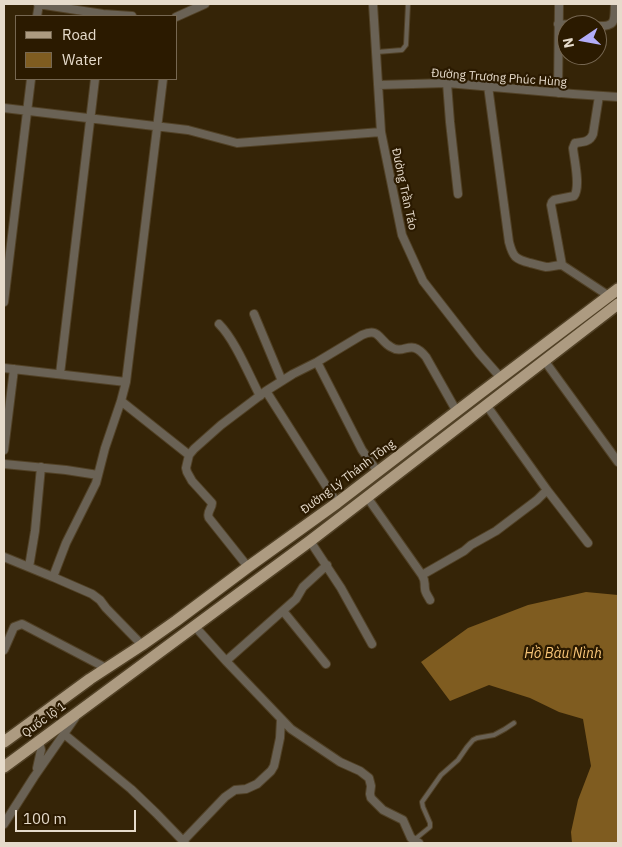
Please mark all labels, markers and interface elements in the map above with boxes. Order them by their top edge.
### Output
legend [15,15,178,80]
north arrow [557,15,607,65]
text: Road [62,25,97,44]
text: N [558,36,578,50]
text: Water [62,50,102,69]
street label: Đường Trương Phúc Hùng [431,66,567,90]
street label: Đường Trần Táo [388,147,420,231]
street label: Đường Lý Thánh Tông [298,437,398,517]
water label: Hồ Bàu Nình [524,646,602,662]
street label: Quốc lộ 1 [19,699,69,741]
scale bar [18,800,139,832]
text: 100 m [23,809,67,828]

